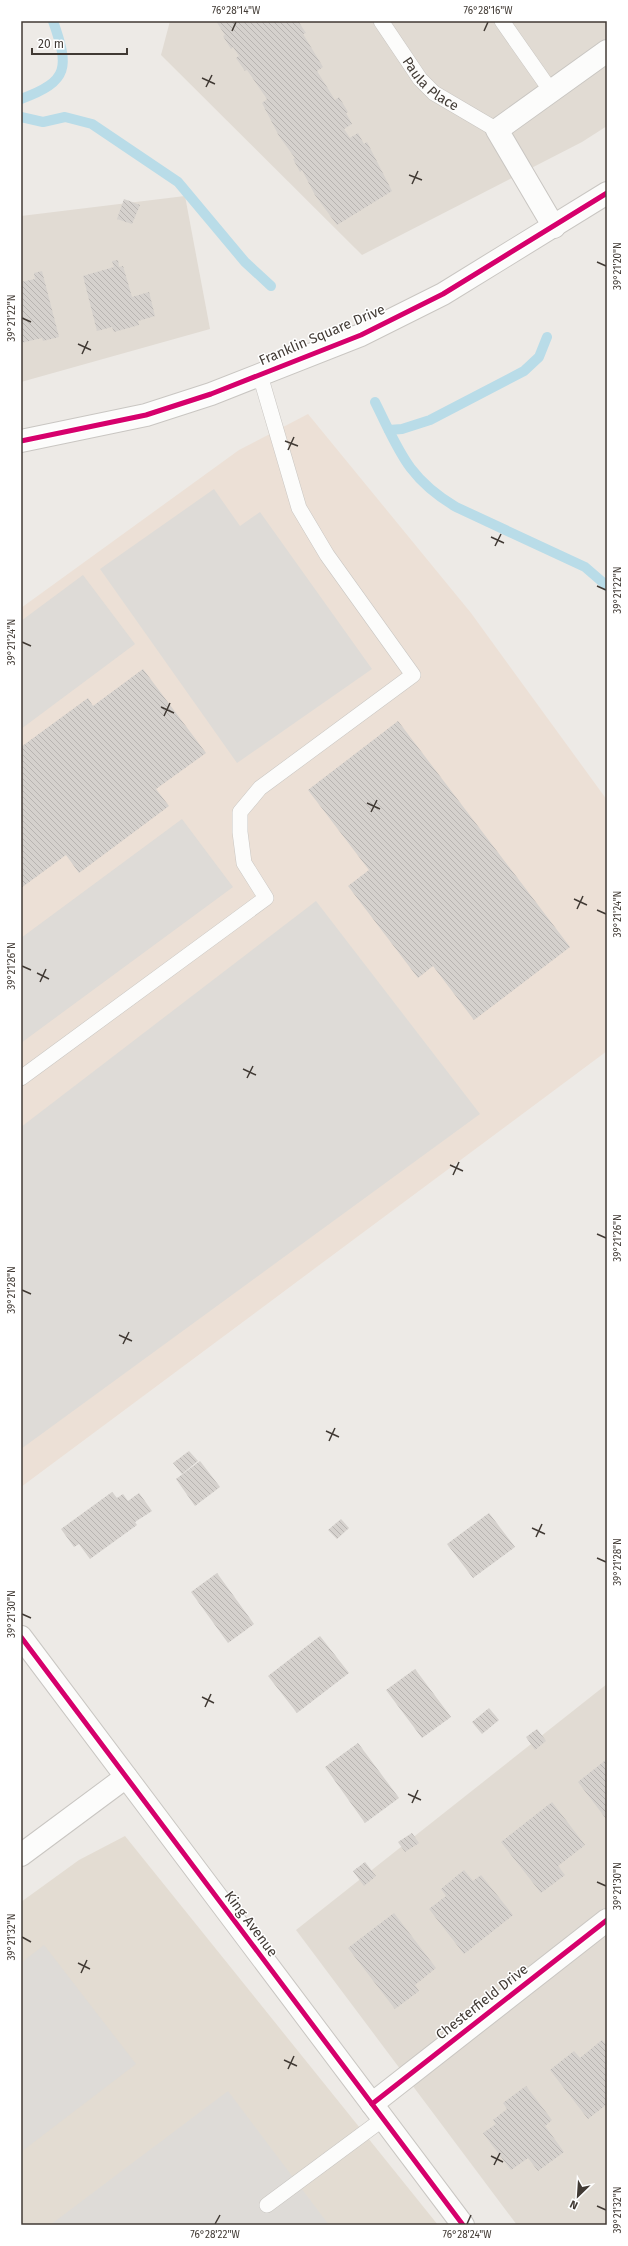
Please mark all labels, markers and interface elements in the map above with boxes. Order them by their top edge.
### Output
text: 76°28'14"W [212,5,261,17]
text: 76°28'16"W [464,5,513,17]
scale bar [32,30,127,56]
text: 20 m [38,37,64,51]
street label: Paula Place [399,53,462,114]
text: 39°21'20"N [612,242,624,290]
text: 39°21'22"N [6,294,18,342]
street label: Franklin Square Drive [256,301,388,369]
text: 39°21'22"N [612,566,624,614]
text: 39°21'24"N [6,619,18,665]
text: 39°21'24"N [612,891,624,937]
text: 39°21'26"N [6,942,18,990]
text: 39°21'26"N [612,1214,624,1262]
text: 39°21'28"N [6,1266,18,1314]
text: 39°21'28"N [612,1538,624,1586]
text: 39°21'30"N [6,1590,18,1638]
text: 39°21'30"N [612,1862,624,1910]
street label: King Avenue [221,1888,281,1960]
text: 39°21'32"N [6,1913,18,1961]
street label: Chesterfield Drive [432,1961,532,2043]
north arrow [558,2176,598,2216]
text: 39°21'32"N [612,2186,624,2234]
text: N [568,2197,580,2212]
text: 76°28'22"W [190,2229,240,2241]
text: 76°28'24"W [443,2229,492,2241]

